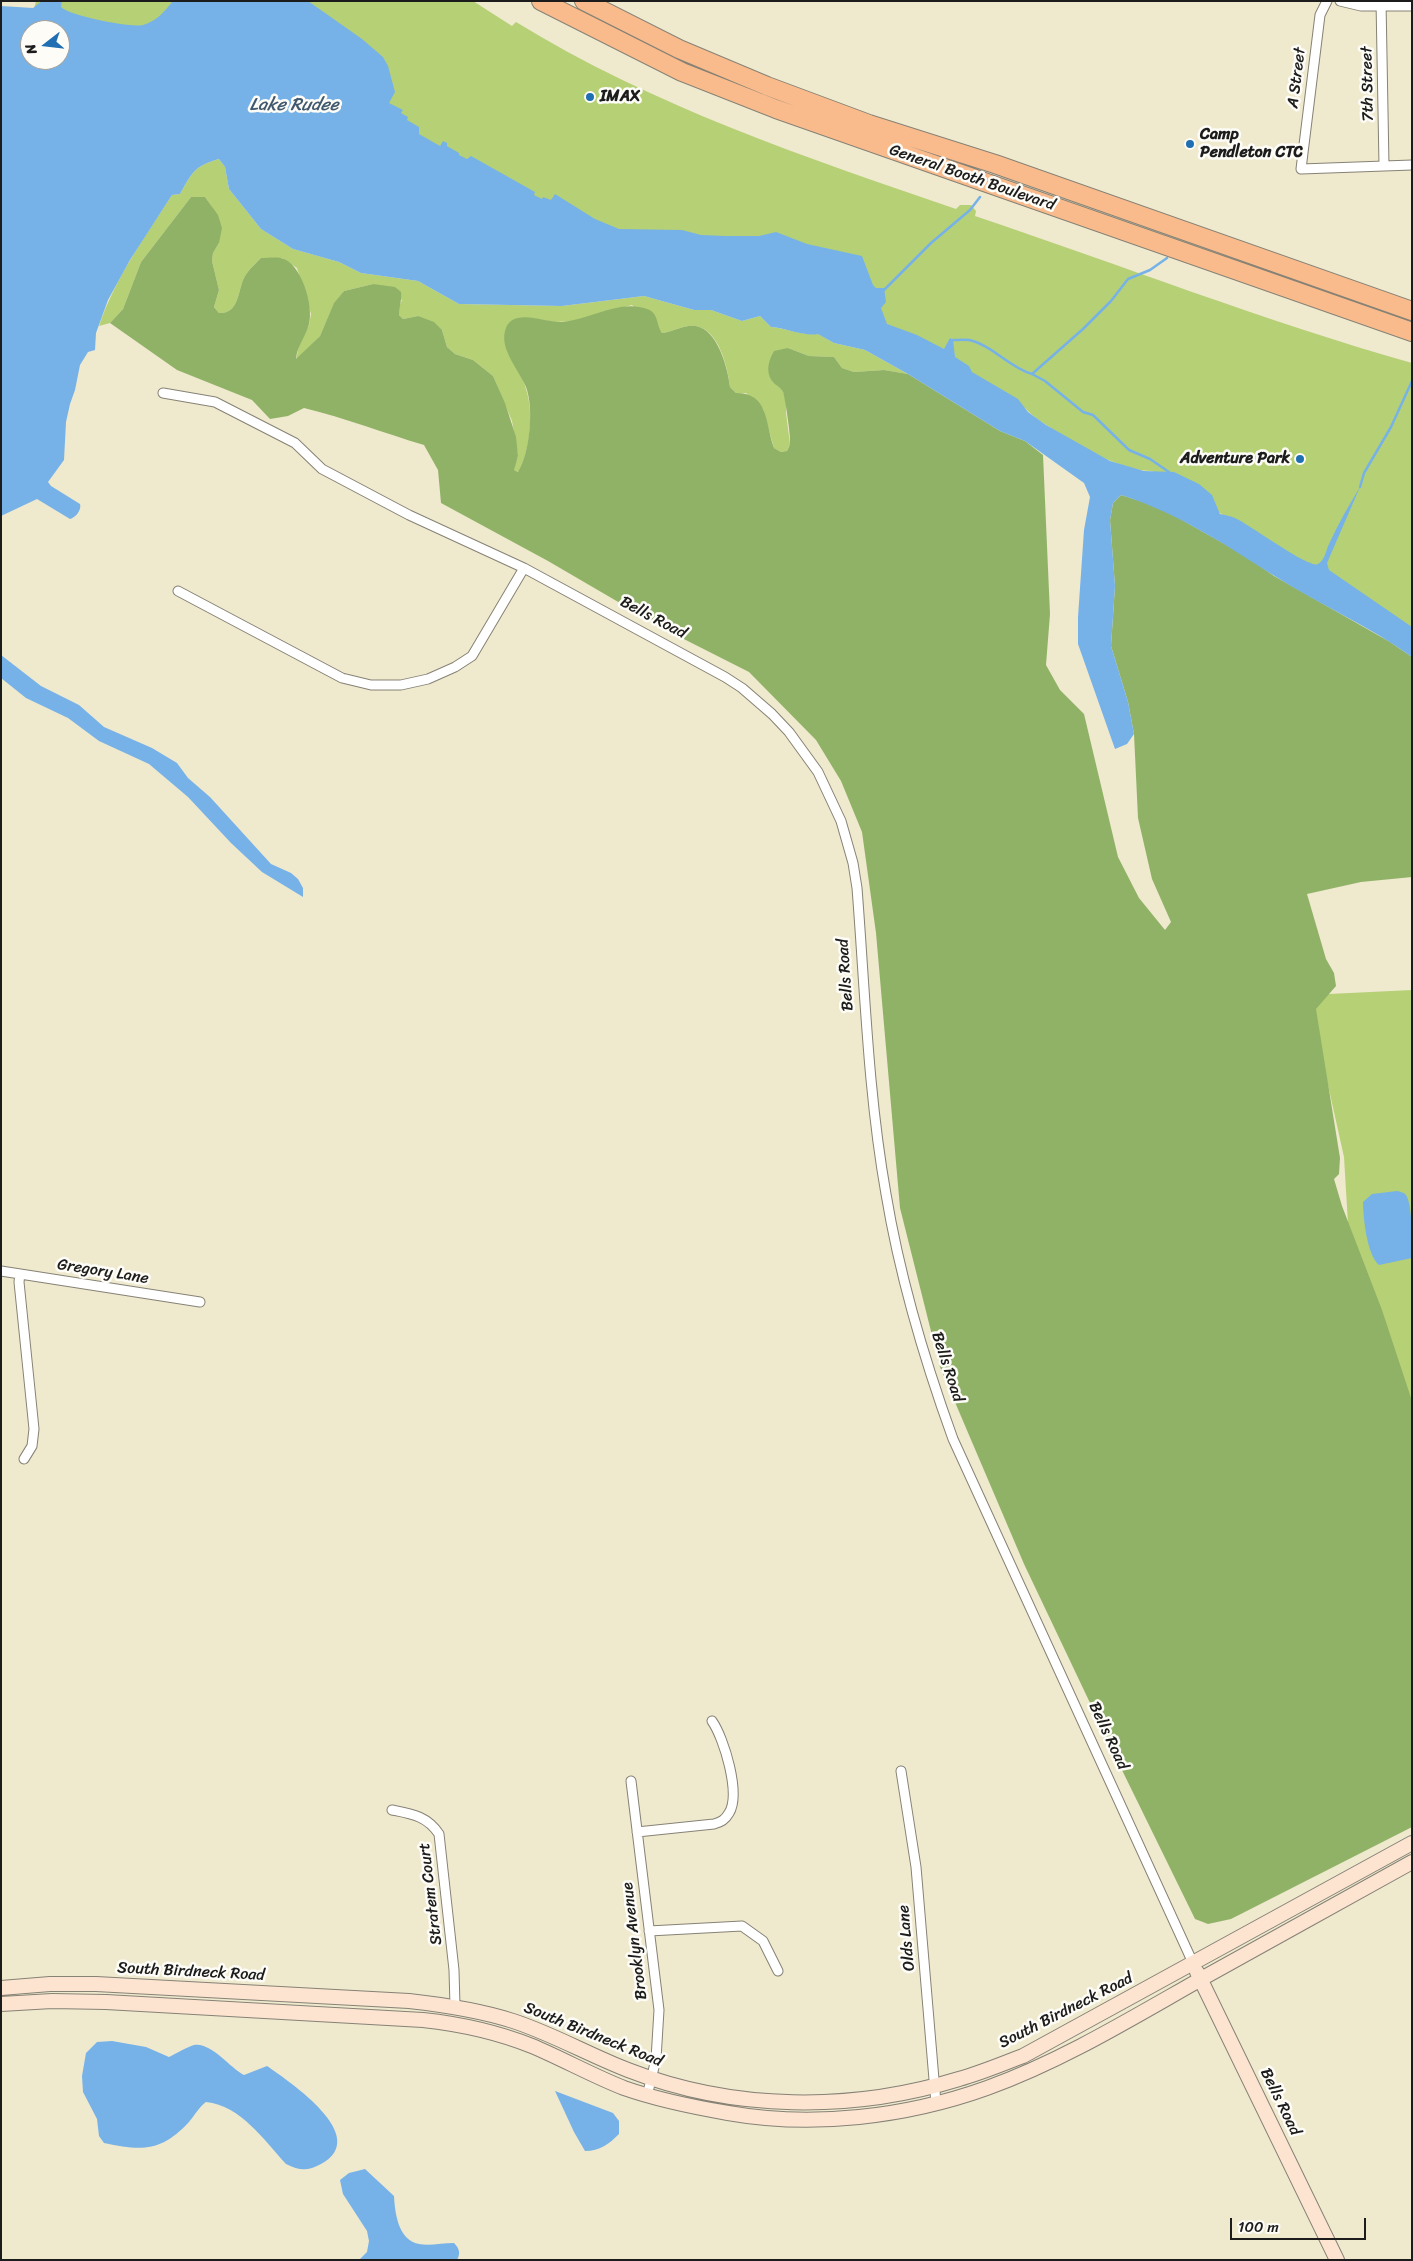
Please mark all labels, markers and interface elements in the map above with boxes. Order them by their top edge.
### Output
north arrow [20,20,70,70]
text: N [18,41,44,57]
street label: A Street [1284,46,1310,110]
street label: 7th Street [1358,46,1378,122]
place label: IMAX [600,87,640,107]
marker: IMAX [584,91,596,103]
water label: Lake Rudee [250,94,338,116]
place label: Camp Pendleton CTC [1200,125,1303,163]
marker: Camp Pendleton CTC [1184,138,1196,150]
street label: General Booth Boulevard [887,141,1057,215]
place label: Adventure Park [1180,449,1290,469]
marker: Adventure Park [1294,453,1306,465]
street label: Bells Road [617,593,689,643]
street label: Bells Road [834,938,858,1012]
street label: Gregory Lane [56,1255,150,1289]
street label: Bells Road [927,1330,967,1404]
street label: Bells Road [1084,1699,1132,1773]
street label: Stratem Court [415,1842,447,1946]
street label: Brooklyn Avenue [618,1881,652,2001]
street label: Olds Lane [895,1904,919,1972]
street label: South Birdneck Road [117,1959,265,1985]
street label: South Birdneck Road [996,1969,1136,2053]
street label: South Birdneck Road [521,1998,665,2072]
street label: Bells Road [1255,2065,1305,2139]
scale bar [1233,2208,1369,2240]
text: 100 m [1238,2214,1279,2240]

